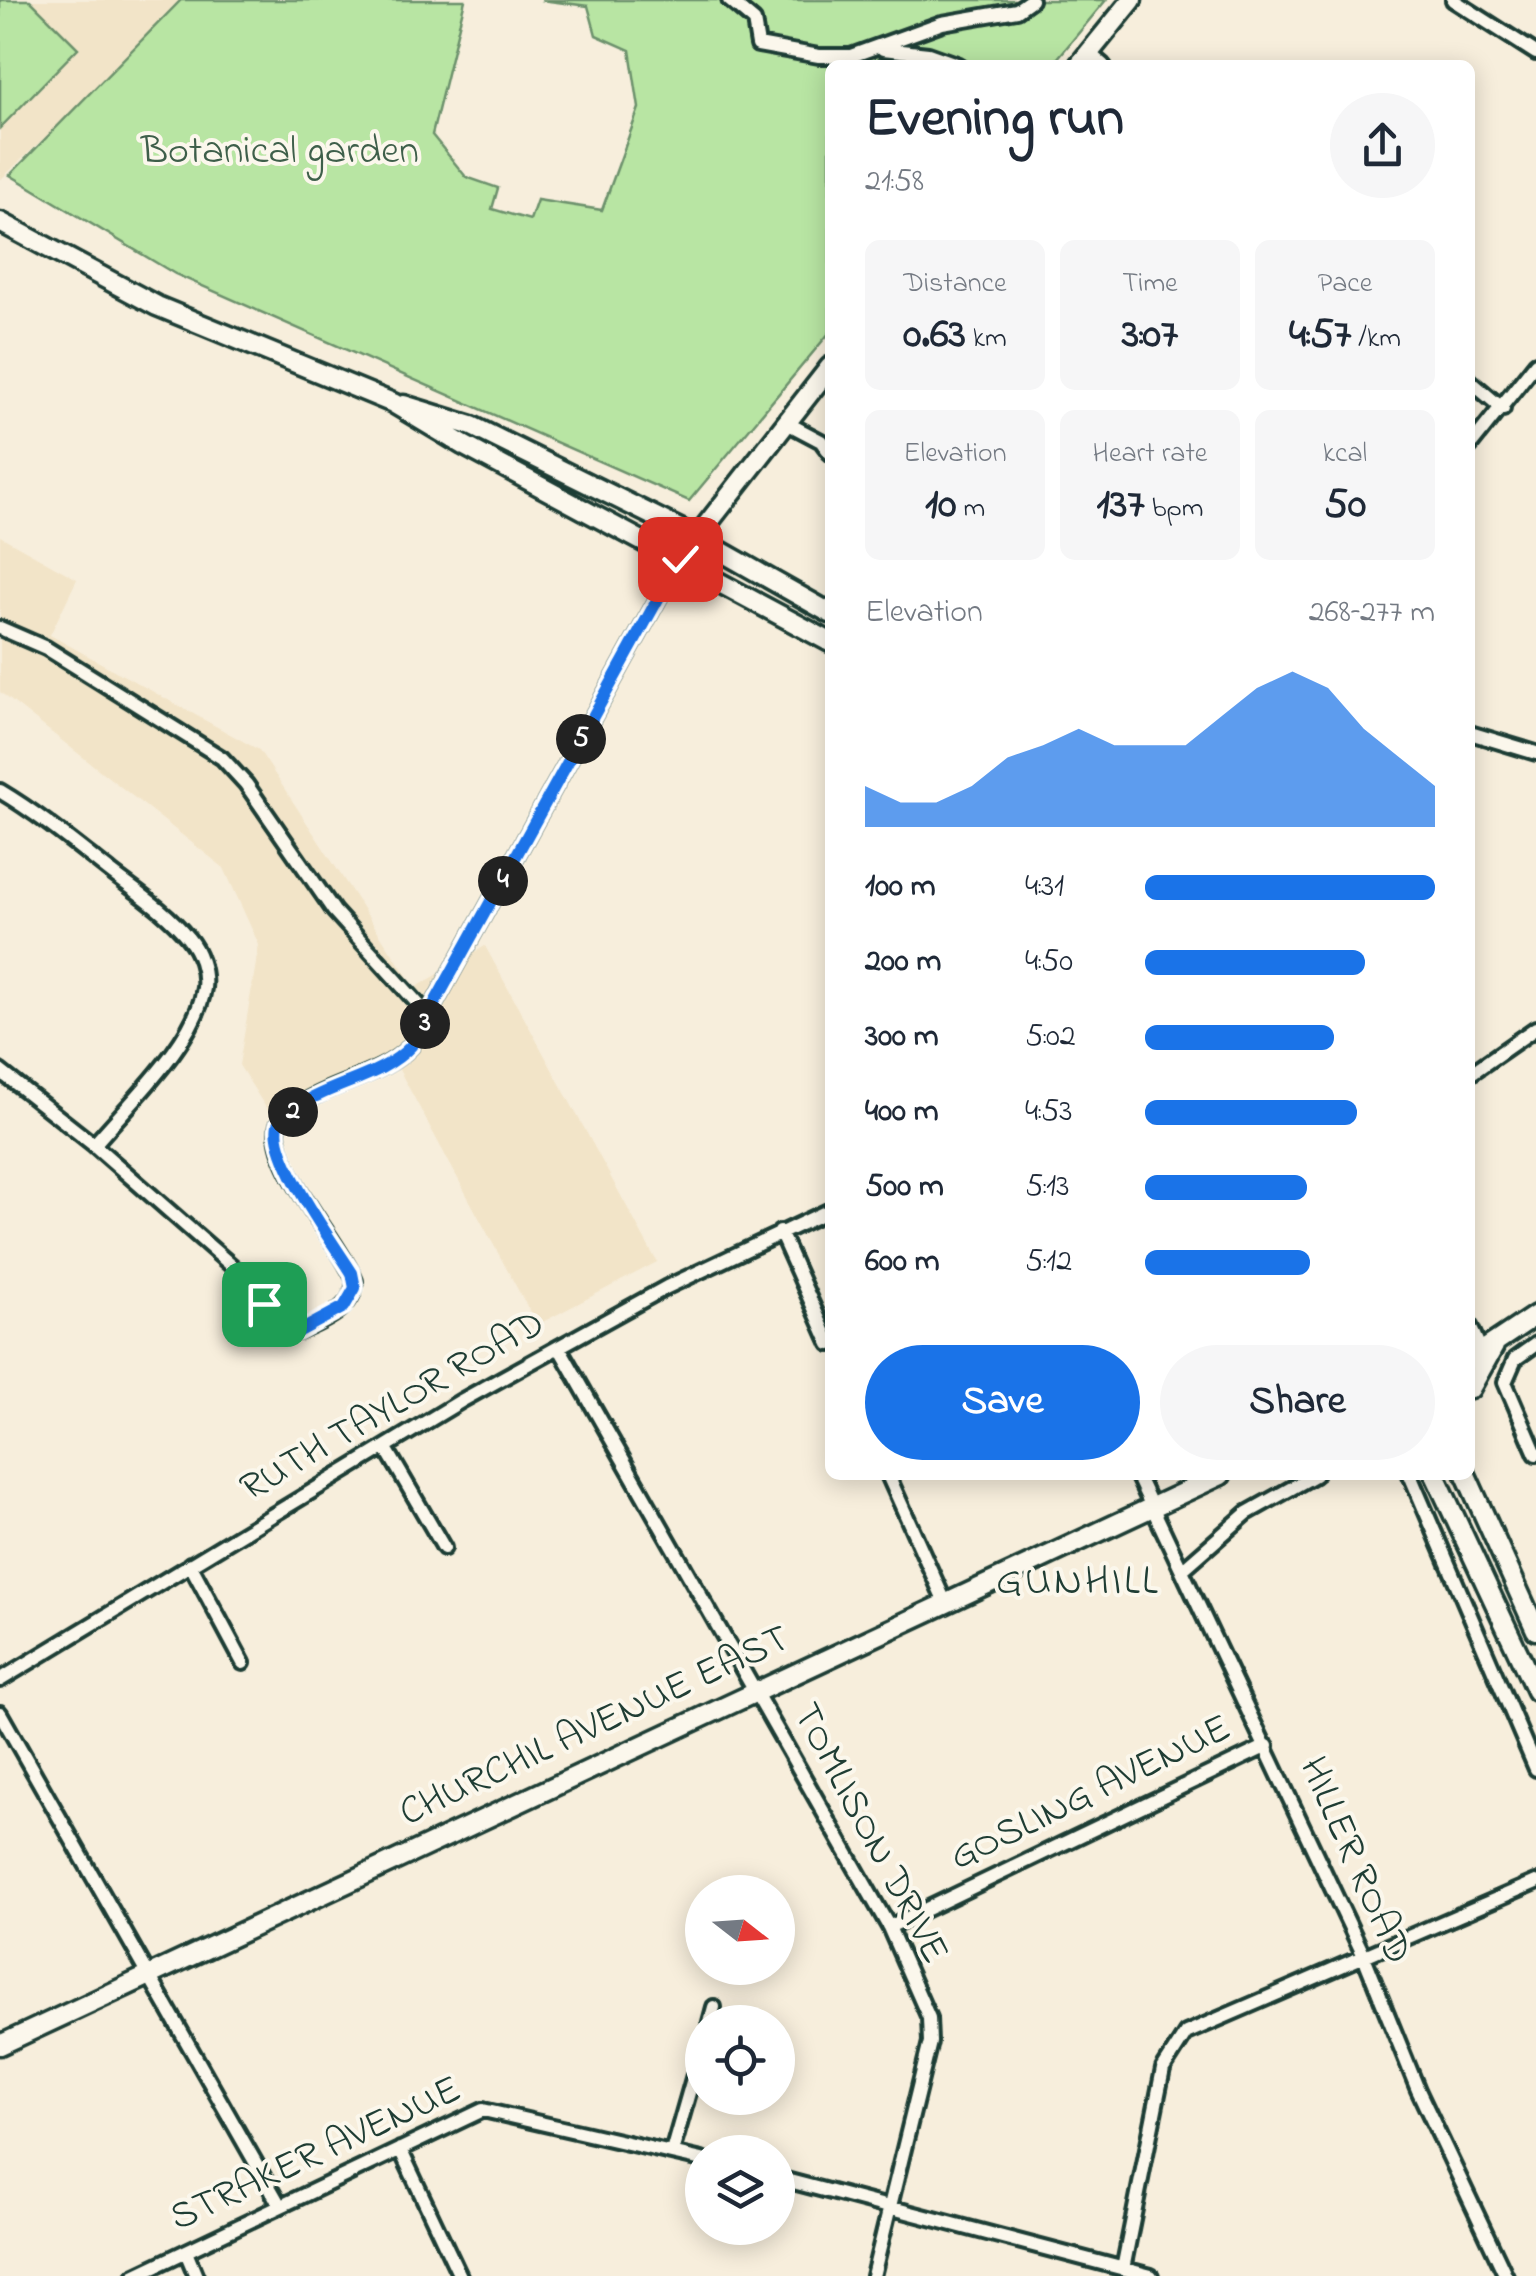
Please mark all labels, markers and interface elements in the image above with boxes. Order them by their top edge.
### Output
text: Evening run [865,81,1124,161]
button: share [1330,93,1435,198]
park label: Botanical garden [140,123,419,182]
text: 21:58 [865,159,924,206]
text: Distance [903,264,1007,305]
text: Time [1122,264,1178,305]
text: Pace [1318,264,1372,305]
text: 0.63 [903,305,966,366]
text: 3:07 [1122,305,1178,366]
text: 4:57 [1289,305,1351,366]
text: km [966,319,1007,360]
text: /km [1351,319,1401,360]
text: Elevation [904,434,1006,475]
text: Heart rate [1093,434,1207,475]
text: kcal [1323,434,1367,475]
text: 10 [925,475,956,536]
text: 137 [1097,475,1145,536]
text: 50 [1324,475,1366,536]
text: m [956,489,985,530]
text: bpm [1145,489,1203,530]
pin [638,517,723,602]
icon: check [653,532,708,587]
text: Elevation [865,590,983,637]
text: 268–277 m [1309,590,1435,637]
pin: 5 [556,714,606,764]
text: 5 [573,718,589,759]
pin: 4 [478,856,528,906]
text: 4 [497,860,509,901]
text: 100 m [865,864,936,911]
text: 4:31 [1025,864,1064,911]
text: 200 m [865,939,941,986]
text: 4:50 [1025,939,1073,986]
pin: 3 [400,999,450,1049]
text: 3 [419,1003,431,1044]
text: 300 m [865,1014,939,1061]
text: 5:02 [1025,1014,1076,1061]
pin: 2 [268,1087,318,1137]
text: 400 m [865,1089,939,1136]
text: 4:53 [1025,1089,1072,1136]
text: 2 [286,1091,300,1132]
text: 500 m [865,1164,944,1211]
text: 5:13 [1025,1164,1069,1211]
text: 600 m [865,1239,940,1286]
text: 5:12 [1025,1239,1072,1286]
pin [222,1262,307,1347]
icon: arrive [237,1277,292,1332]
street label: RUTH TAYLOR ROAD [230,1296,556,1518]
button: Save [865,1345,1140,1460]
button: Share [1160,1345,1435,1460]
district label: GUNHILL [996,1552,1160,1613]
street label: CHURCHIL AVENUE EAST [390,1611,800,1843]
street label: TOMLISON DRIVE [775,1693,963,1975]
street label: GOSLING AVENUE [940,1700,1242,1888]
street label: HILLER ROAD [1282,1748,1426,1974]
north arrow [685,1875,795,1985]
map controls [685,1875,795,2245]
button: locate [685,2005,795,2115]
street label: STRAKER AVENUE [161,2062,471,2248]
button: layers [685,2135,795,2245]

